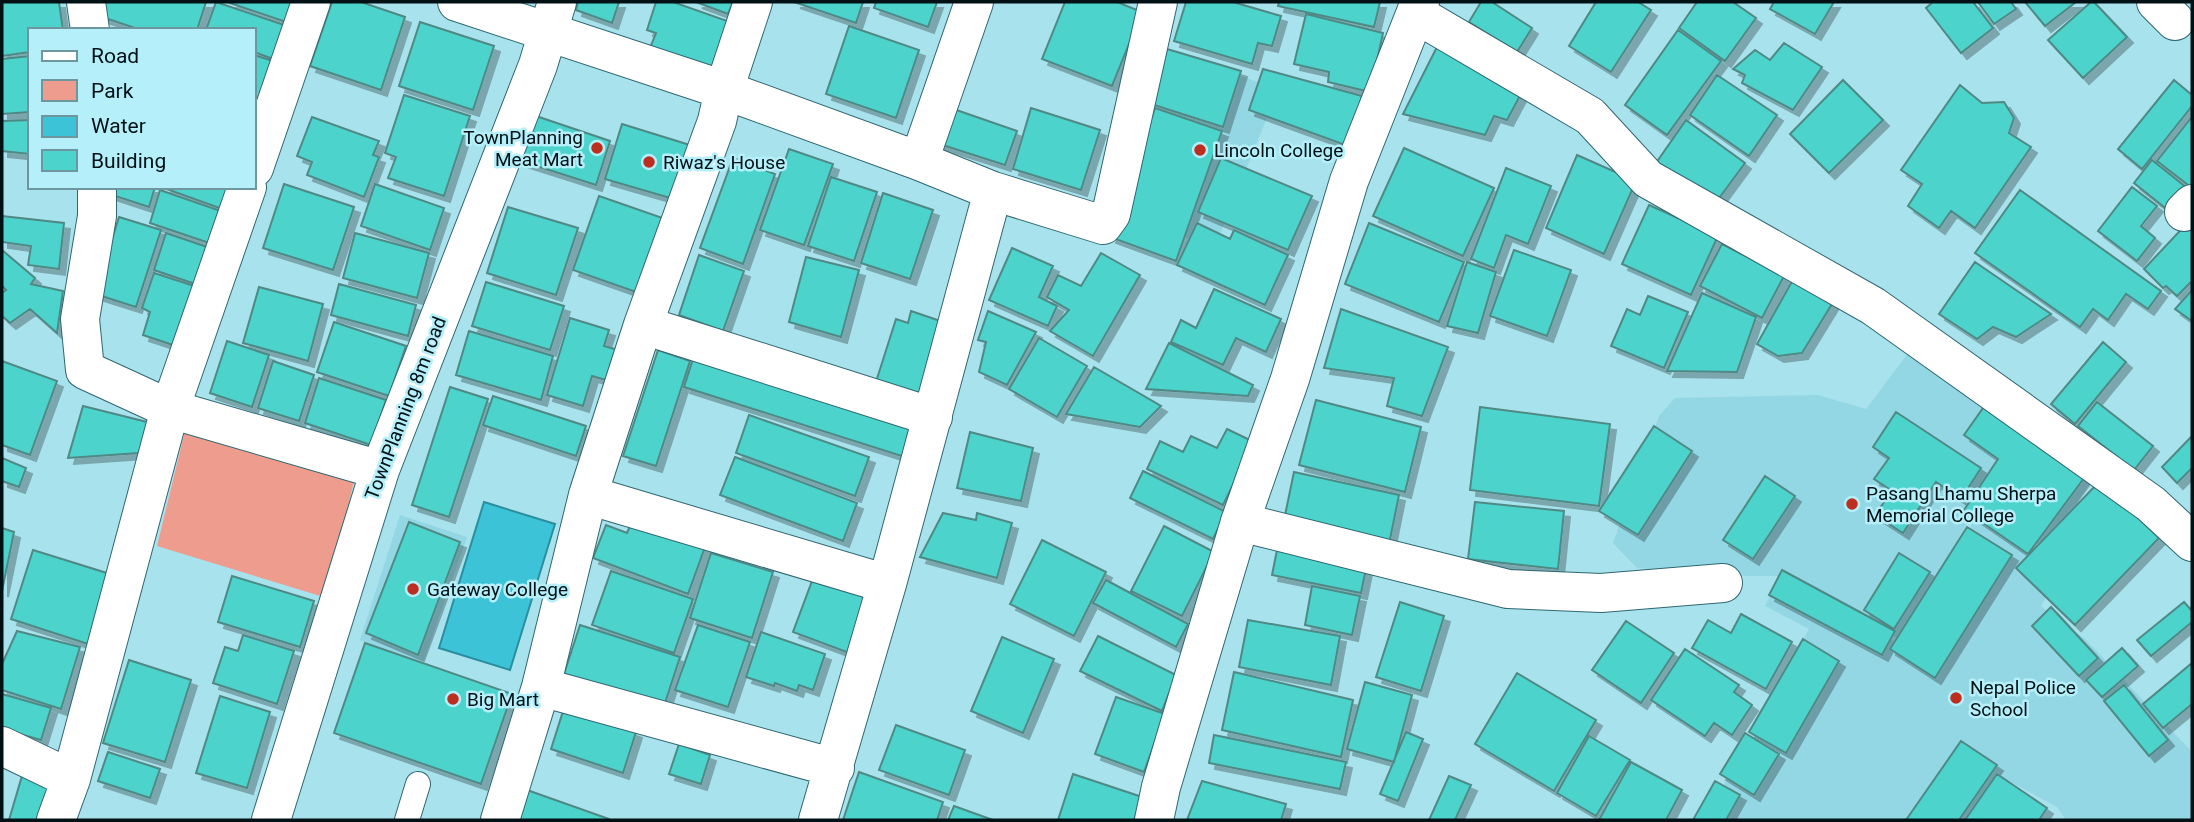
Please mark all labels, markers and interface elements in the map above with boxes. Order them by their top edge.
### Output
legend [28,28,256,189]
text: Road [91,44,139,68]
text: Park [91,79,134,103]
text: Water [91,114,146,138]
place label: TownPlanning Meat Mart [463,126,583,171]
place label: Lincoln College [1214,139,1343,162]
marker: TownPlanning Meat Mart [589,140,605,156]
marker: Lincoln College [1192,142,1208,158]
text: Building [91,149,166,173]
place label: Riwaz's House [663,151,785,174]
marker: Riwaz's House [641,154,657,170]
street label: TownPlanning 8m road [360,313,451,503]
place label: Pasang Lhamu Sherpa Memorial College [1866,482,2056,527]
marker: Pasang Lhamu Sherpa Memorial College [1844,496,1860,512]
place label: Gateway College [427,578,568,601]
marker: Gateway College [405,581,421,597]
place label: Nepal Police School [1970,676,2076,721]
place label: Big Mart [467,688,539,711]
marker: Nepal Police School [1948,690,1964,706]
marker: Big Mart [445,691,461,707]

